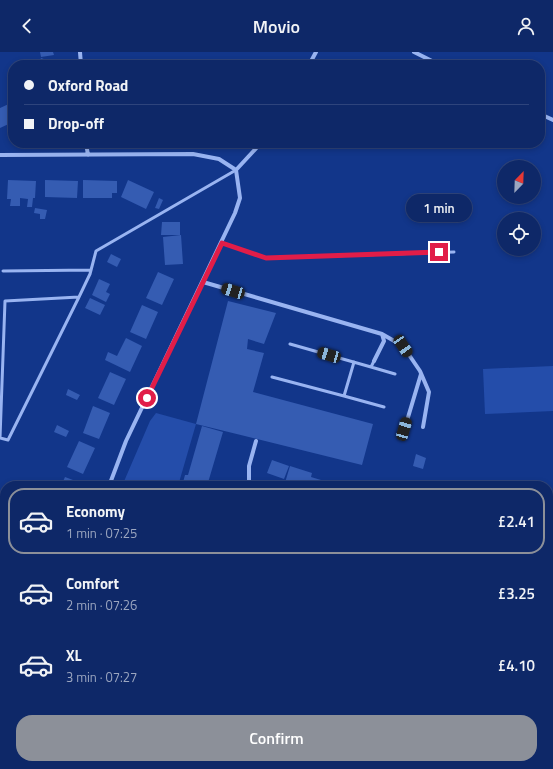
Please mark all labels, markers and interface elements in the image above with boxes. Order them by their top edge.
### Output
text: Movio [253,13,300,40]
icon: back [16,15,38,37]
icon: person [515,15,537,37]
text: Oxford Road [48,74,128,97]
text: Drop-off [48,112,104,135]
north arrow [497,160,541,204]
map controls [497,160,541,256]
callout: 1 min [406,194,472,222]
text: 1 min [423,198,455,218]
button: locate [497,212,541,256]
route end [430,243,448,261]
car [220,282,246,300]
car [391,333,415,359]
car [316,346,342,364]
route start [138,389,156,407]
car [395,416,413,442]
text: Economy [66,500,125,523]
icon: car [18,503,54,539]
text: £2.41 [498,510,535,533]
text: 1 min · 07:25 [66,523,137,543]
text: Comfort [66,572,119,595]
icon: car [18,575,54,611]
text: £3.25 [498,582,535,605]
text: 2 min · 07:26 [66,595,137,615]
text: XL [66,644,82,667]
icon: car [18,647,54,683]
text: £4.10 [498,654,535,677]
text: 3 min · 07:27 [66,667,137,687]
button: Confirm [16,715,537,761]

